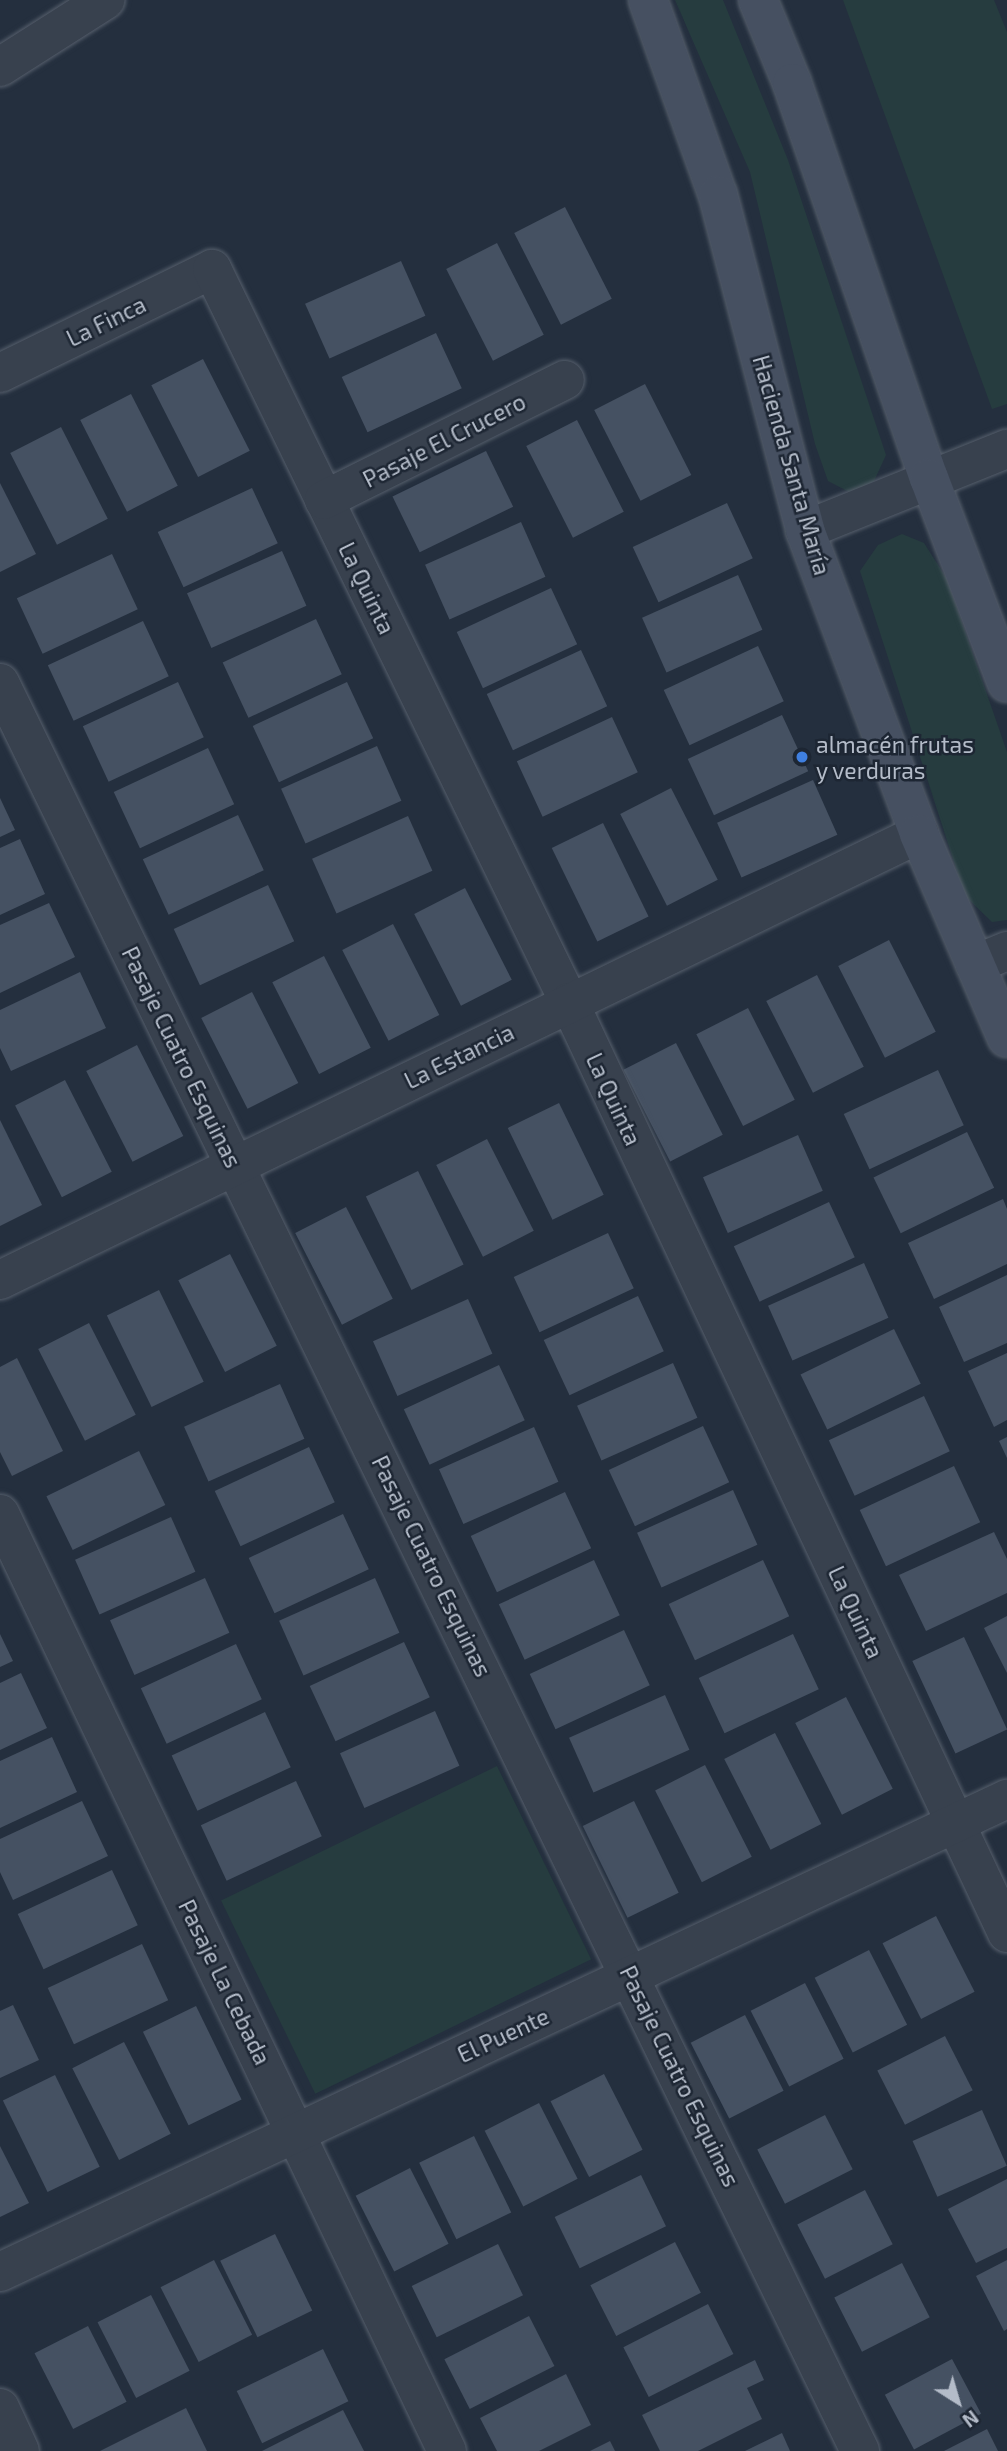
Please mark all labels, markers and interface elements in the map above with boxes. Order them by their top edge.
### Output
street label: La Finca [62,290,150,352]
street label: Hacienda Santa María [747,352,837,578]
street label: Pasaje El Crucero [358,387,530,493]
street label: La Quinta [333,538,401,638]
place label: almacén frutas y verduras [816,730,974,784]
marker: almacén frutas y verduras [794,749,810,765]
street label: Pasaje Cuatro Esquinas [116,942,248,1172]
street label: La Estancia [400,1018,518,1094]
street label: La Quinta [581,1049,647,1149]
street label: Pasaje Cuatro Esquinas [366,1451,498,1681]
street label: La Quinta [823,1562,889,1662]
street label: Pasaje La Cebada [173,1895,277,2069]
street label: Pasaje Cuatro Esquinas [614,1961,746,2191]
street label: El Puente [453,2002,553,2068]
north arrow [923,2367,993,2437]
text: N [959,2406,983,2432]

